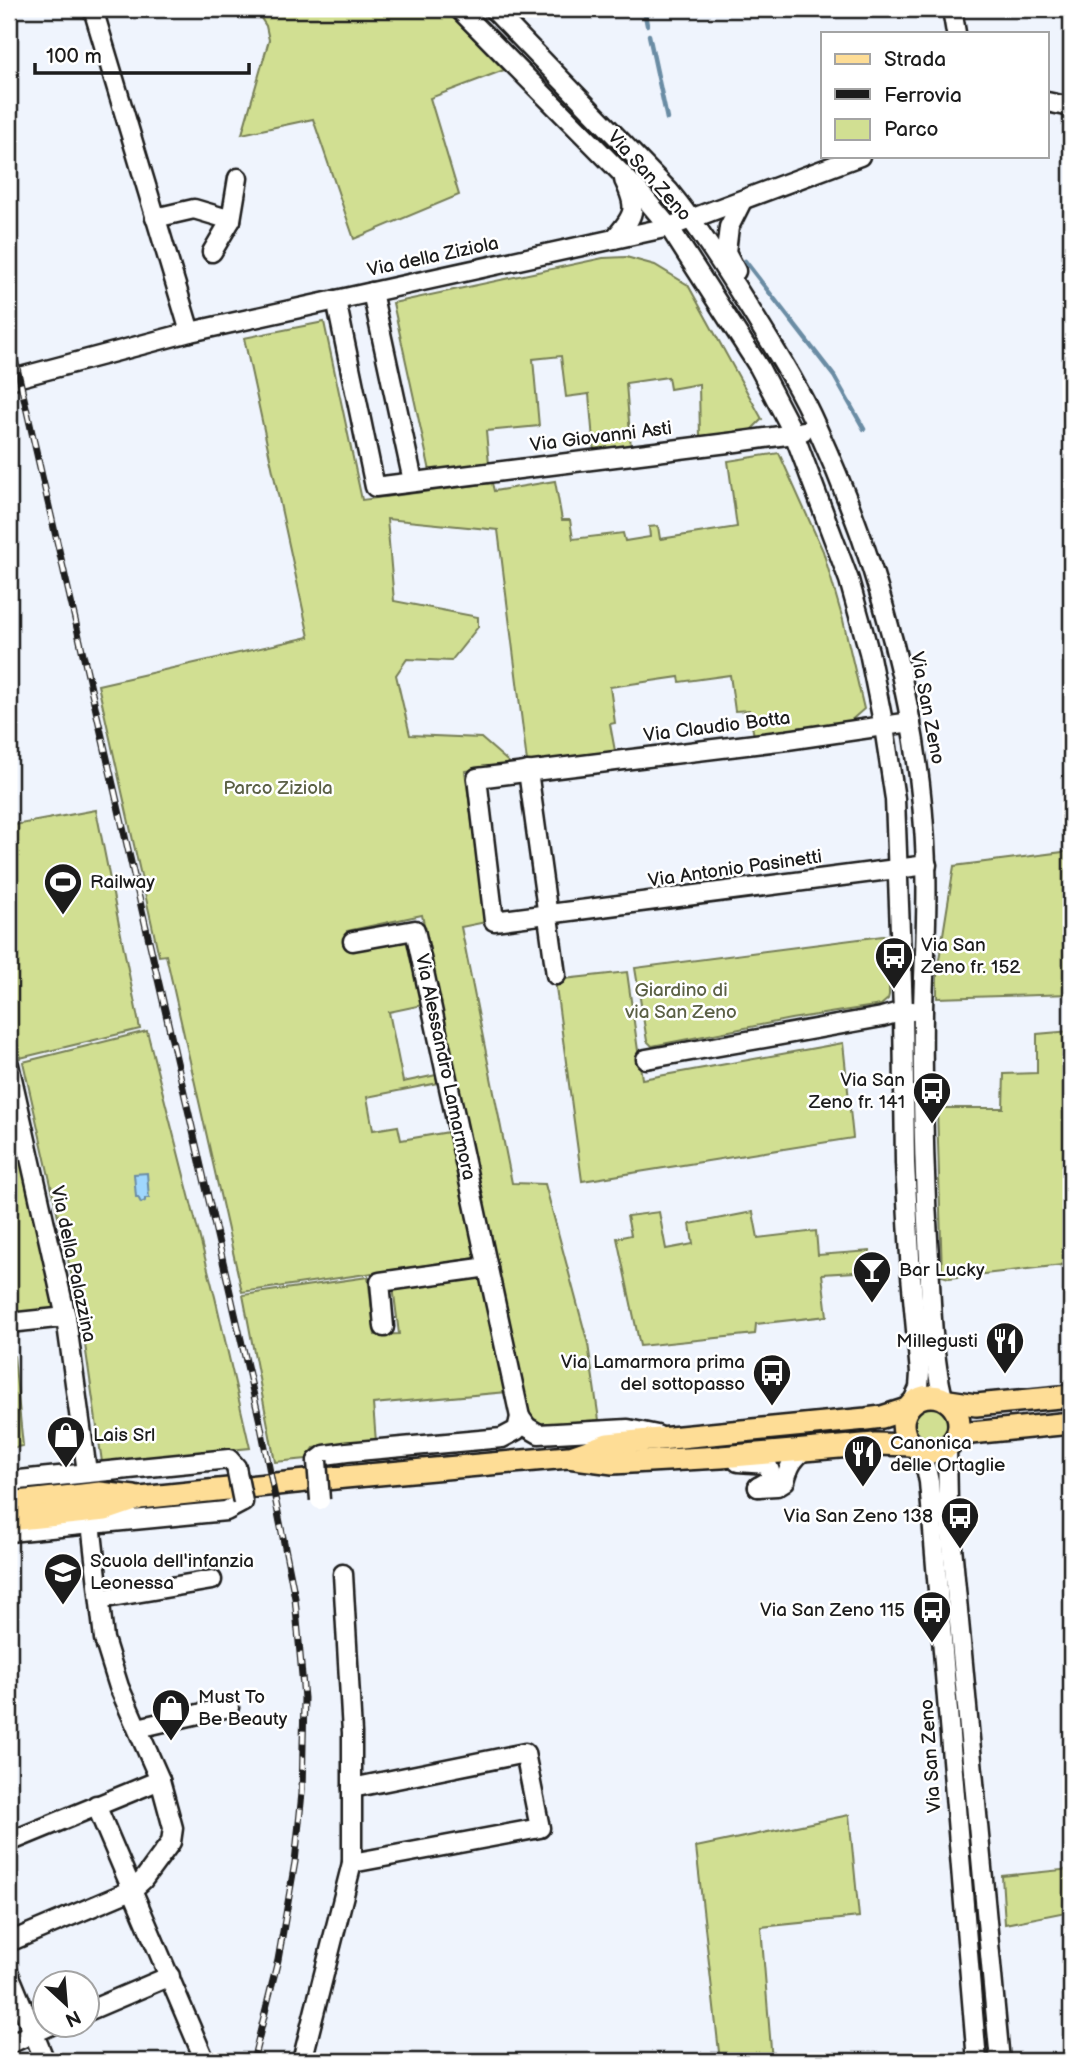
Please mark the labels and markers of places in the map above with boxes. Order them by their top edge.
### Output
sports icon: Railway [42,861,84,916]
place label: Railway [90,871,155,894]
place label: Via San Zeno fr. 152 [920,934,1021,979]
bus stop icon: Via San Zeno fr. 152 [873,935,915,990]
place label: Via San Zeno fr. 141 [808,1069,905,1114]
bus stop icon: Via San Zeno fr. 141 [911,1070,953,1125]
bar icon: Bar Lucky [851,1249,893,1304]
place label: Bar Lucky [899,1259,985,1282]
restaurant icon: Millegusti [984,1320,1026,1375]
place label: Millegusti [896,1330,978,1353]
place label: Via Lamarmora prima del sottopasso [561,1351,745,1396]
bus stop icon: Via Lamarmora prima del sottopasso [751,1352,793,1407]
shop icon: Lais Srl [45,1414,87,1469]
place label: Lais Srl [93,1424,155,1447]
place label: Canonica delle Ortaglie [890,1432,1005,1477]
restaurant icon: Canonica delle Ortaglie [842,1433,884,1488]
bus stop icon: Via San Zeno 138 [939,1495,981,1550]
place label: Via San Zeno 138 [784,1505,933,1528]
place label: Scuola dell'infanzia Leonessa [90,1550,254,1595]
school or university icon: Scuola dell'infanzia Leonessa [42,1551,84,1606]
bus stop icon: Via San Zeno 115 [911,1589,953,1644]
place label: Via San Zeno 115 [760,1599,905,1622]
place label: Must To Be Beauty [198,1686,288,1731]
shop icon: Must To Be Beauty [150,1687,192,1742]

